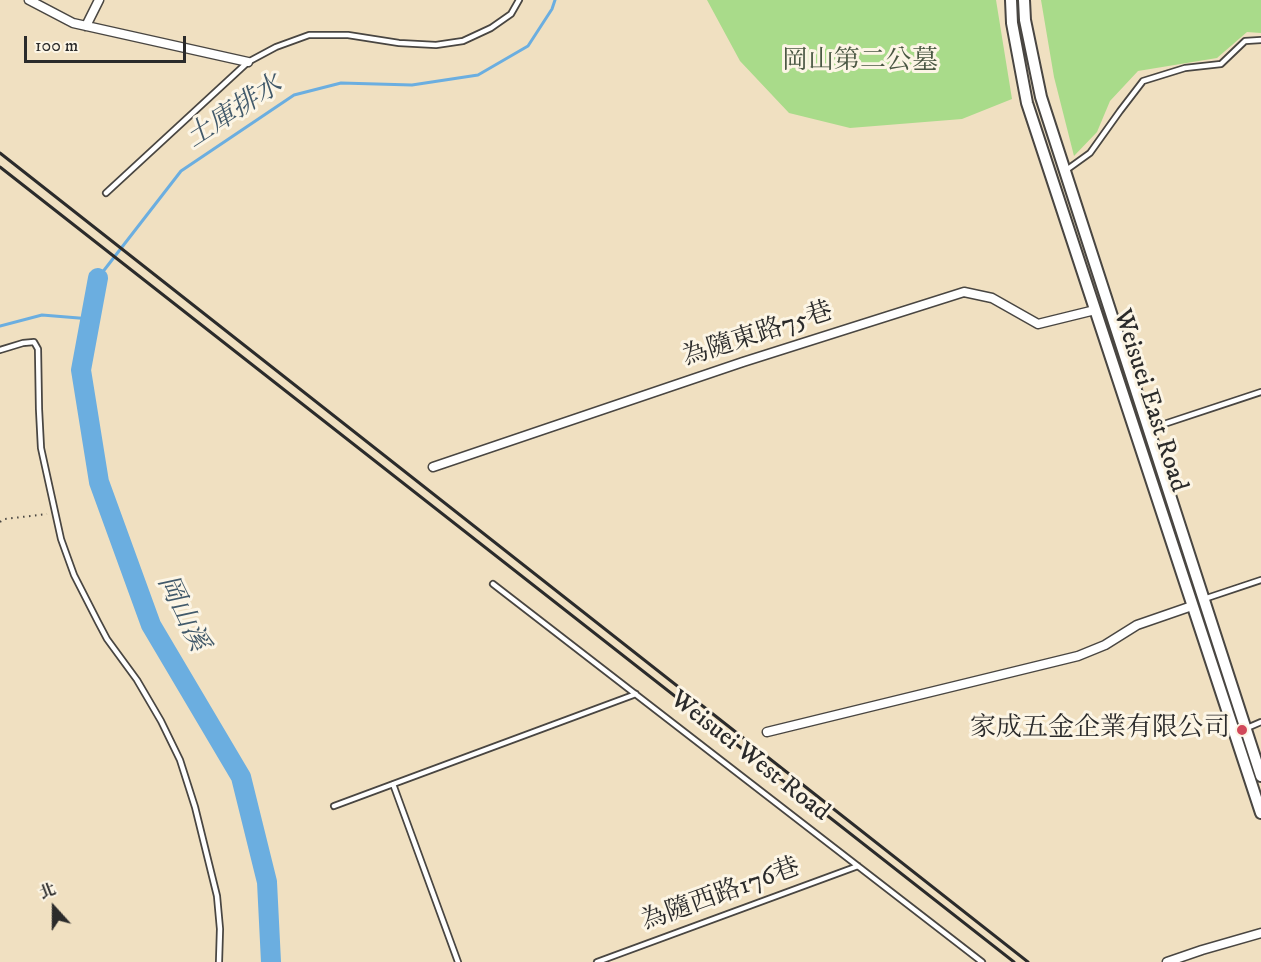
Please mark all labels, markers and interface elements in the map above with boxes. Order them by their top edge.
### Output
scale bar [27,24,189,62]
text: 100 m [35,35,78,57]
park label: 岡山第二公墓 [782,47,938,79]
water label: 土庫排水 [181,70,289,156]
street label: 為隨東路75巷 [679,297,837,375]
street label: Weisuei East Road [1105,306,1193,496]
water label: 岡山溪 [149,570,213,658]
street label: Weisuei West Road [663,685,835,829]
place label: 家成五金企業有限公司 [970,714,1230,746]
marker: 家成五金企業有限公司 [1235,723,1249,737]
street label: 為隨西路176巷 [637,853,805,939]
north arrow [24,878,84,938]
text: 北 [36,879,59,903]

